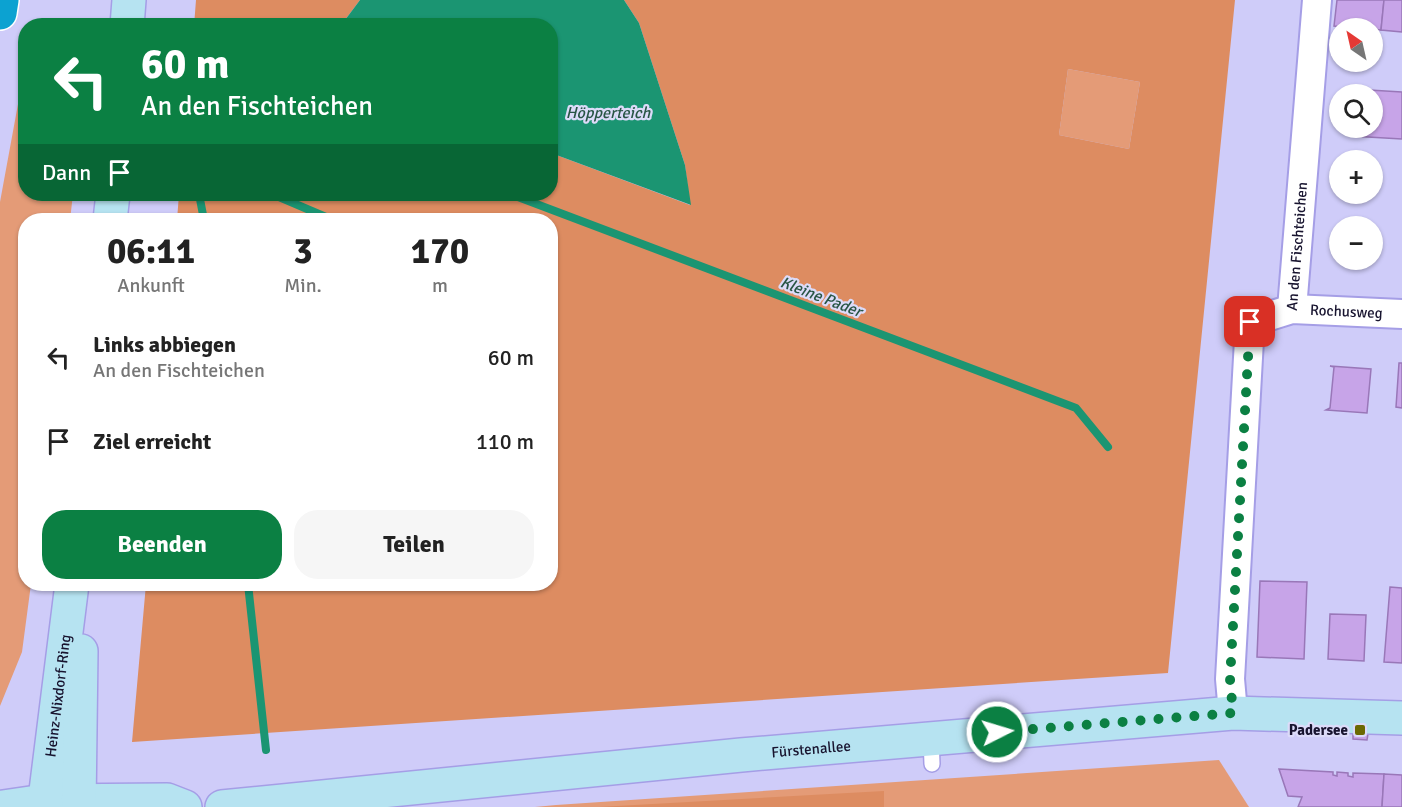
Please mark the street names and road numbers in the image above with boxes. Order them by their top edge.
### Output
street label: An den Fischteichen [1283,181,1311,311]
street label: Rochusweg [1310,301,1383,322]
street label: Heinz-Nixdorf-Ring [41,633,75,758]
street label: Fürstenallee [771,737,852,761]

